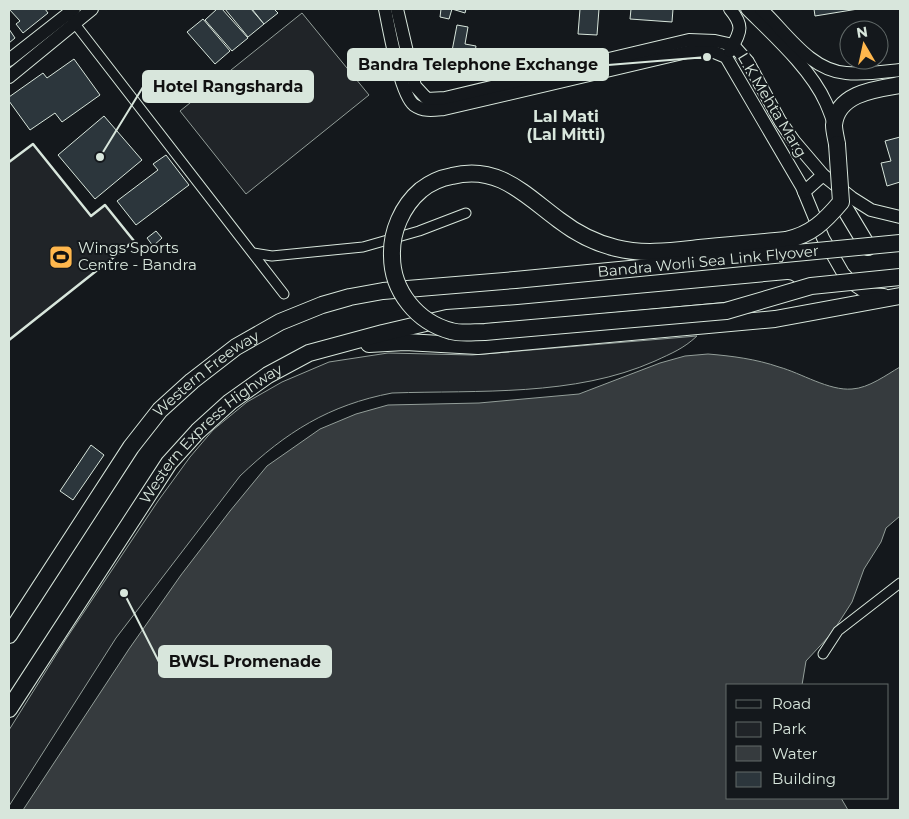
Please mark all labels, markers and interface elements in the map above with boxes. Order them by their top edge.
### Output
north arrow [839,20,889,70]
text: N [855,22,869,42]
callout: Bandra Telephone Exchange [348,49,608,80]
street label: L K Mehta Marg [734,49,811,161]
text: Bandra Telephone Exchange [358,55,598,74]
callout: Hotel Rangsharda [143,71,313,102]
text: Hotel Rangsharda [153,77,303,96]
district label: Lal Mati (Lal Mitti) [526,107,606,144]
place label: Wings Sports Centre - Bandra [78,238,197,274]
street label: Bandra Worli Sea Link Flyover [597,241,820,281]
sports icon: Wings Sports Centre - Bandra [48,244,74,270]
street label: Western Freeway [149,326,263,421]
street label: Western Express Highway [135,359,286,507]
callout: BWSL Promenade [159,646,331,677]
text: BWSL Promenade [169,652,321,671]
legend [726,684,889,799]
text: Road [772,694,811,713]
text: Park [772,719,806,738]
text: Water [772,744,818,763]
text: Building [772,769,836,788]

